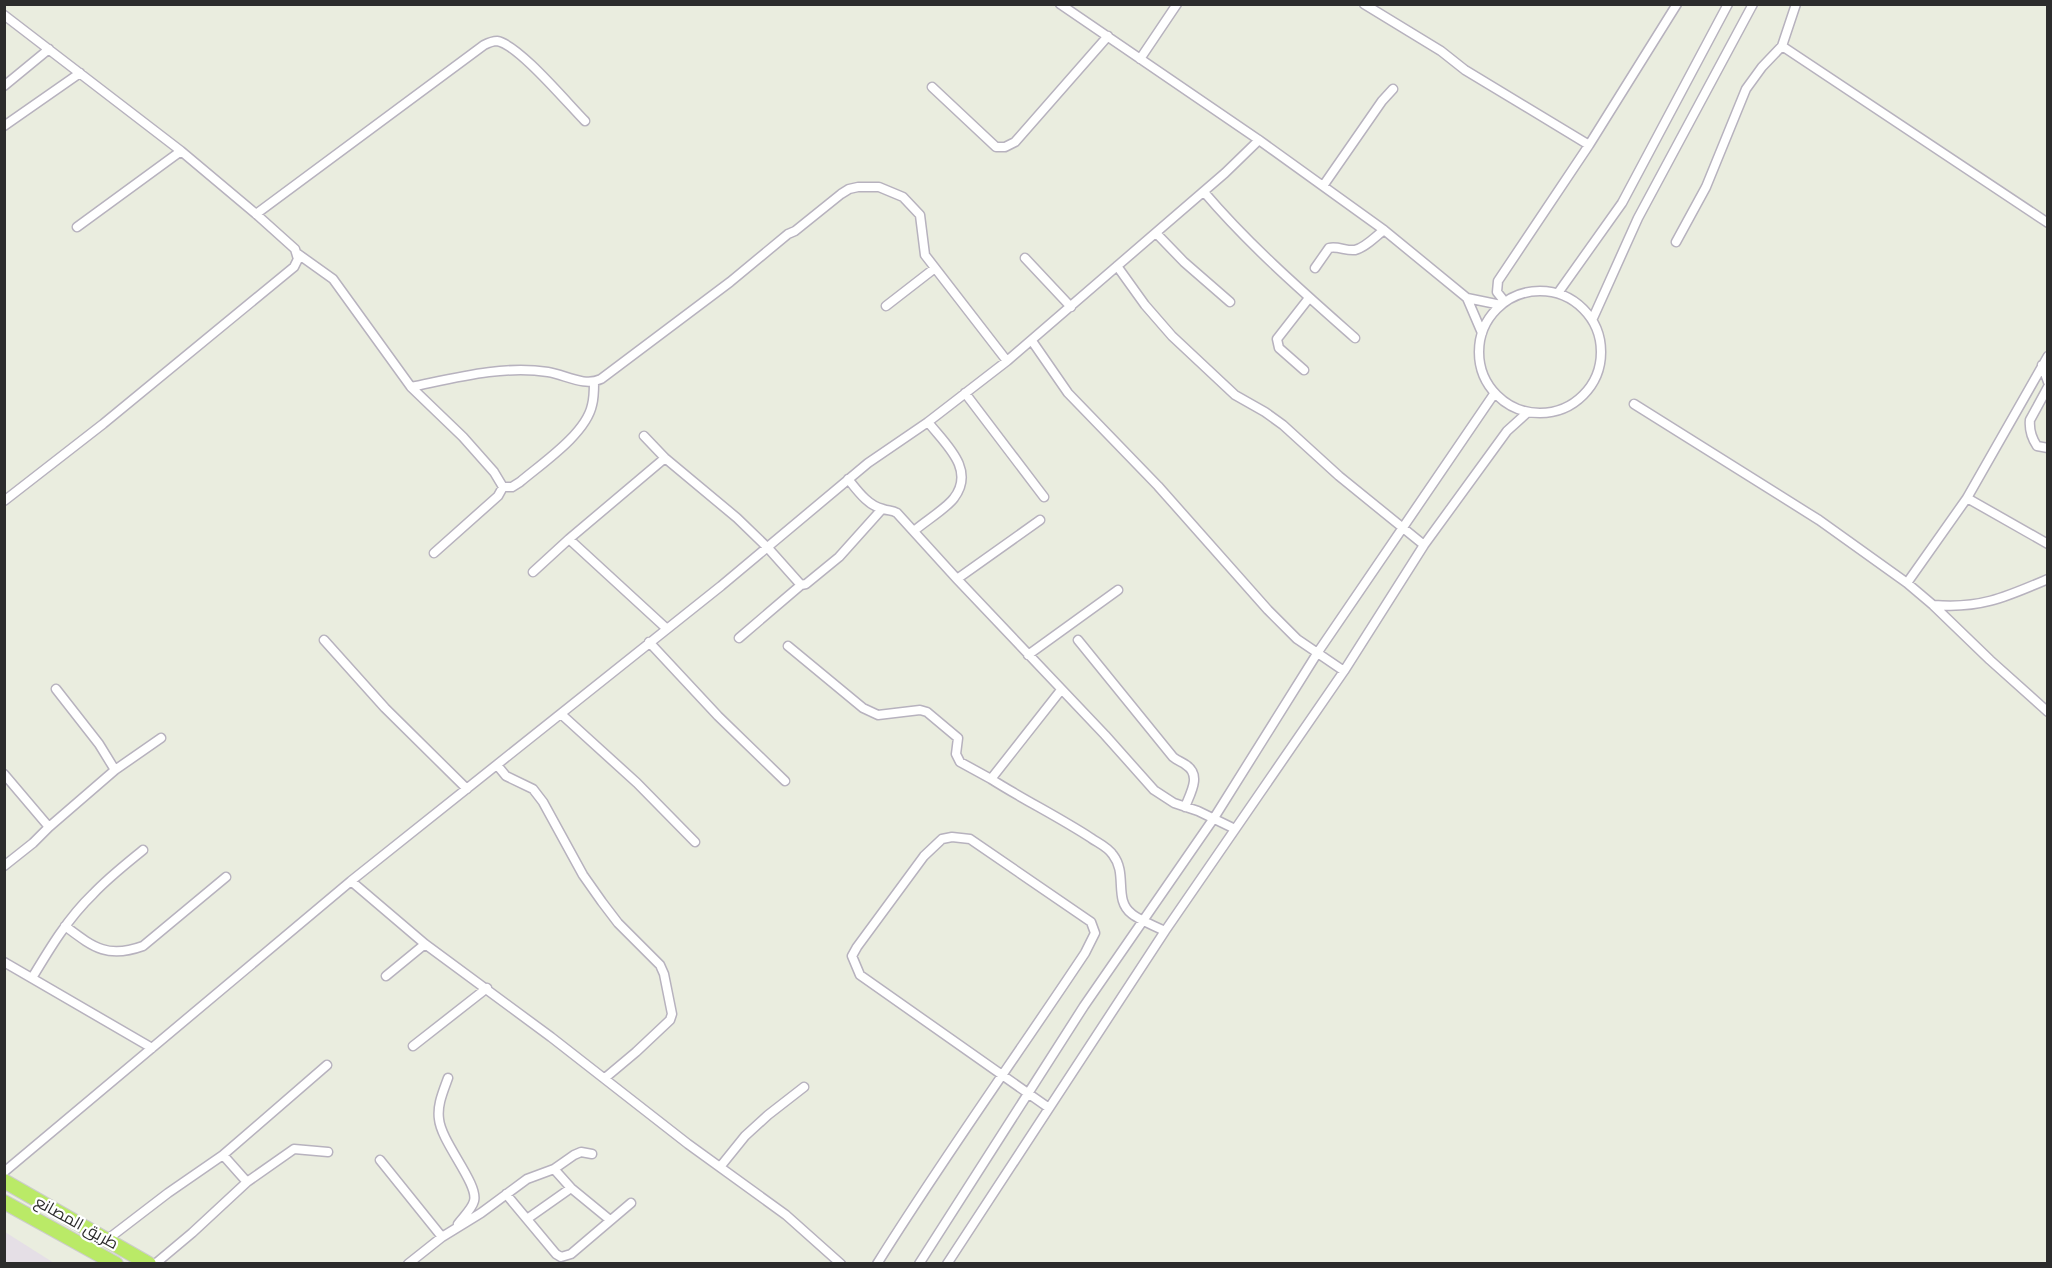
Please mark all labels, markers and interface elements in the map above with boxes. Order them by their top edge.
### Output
street label: طريق المصانع [31,1191,122,1255]

